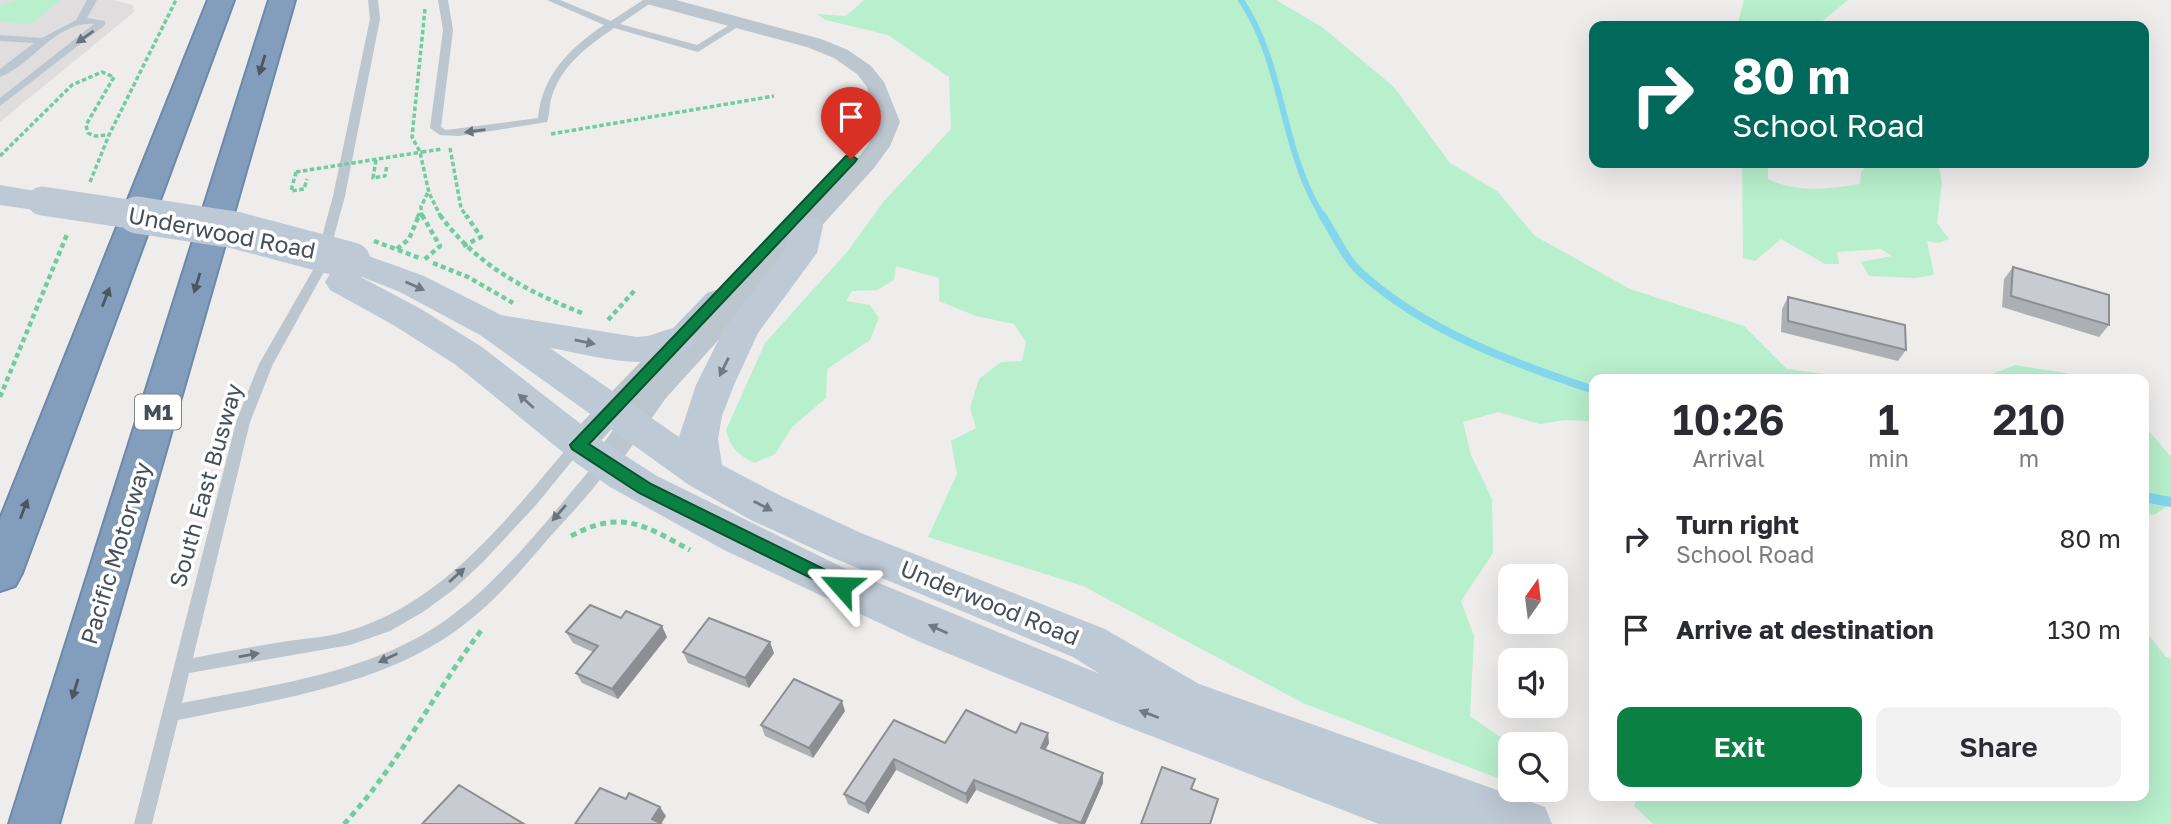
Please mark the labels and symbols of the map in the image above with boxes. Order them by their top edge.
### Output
one-way arrow [76,30,94,44]
one-way arrow [257,55,267,76]
pin [821,87,881,159]
one-way arrow [464,126,486,137]
street label: Underwood Road [126,200,318,264]
one-way arrow [191,273,201,294]
one-way arrow [405,281,426,292]
one-way arrow [100,286,111,307]
one-way arrow [574,336,596,347]
one-way arrow [718,357,729,377]
street label: South East Busway [163,380,248,590]
one-way arrow [517,393,535,409]
road number: M1 [135,394,181,430]
street label: Pacific Motorway [74,458,156,647]
one-way arrow [19,499,30,520]
one-way arrow [753,501,773,512]
one-way arrow [552,504,568,521]
position arrow [804,549,878,623]
street label: Underwood Road [897,553,1083,651]
north arrow [1498,564,1568,634]
one-way arrow [448,567,466,583]
one-way arrow [927,623,948,634]
one-way arrow [238,649,260,660]
one-way arrow [378,653,398,664]
one-way arrow [69,678,79,699]
one-way arrow [1138,709,1159,720]

